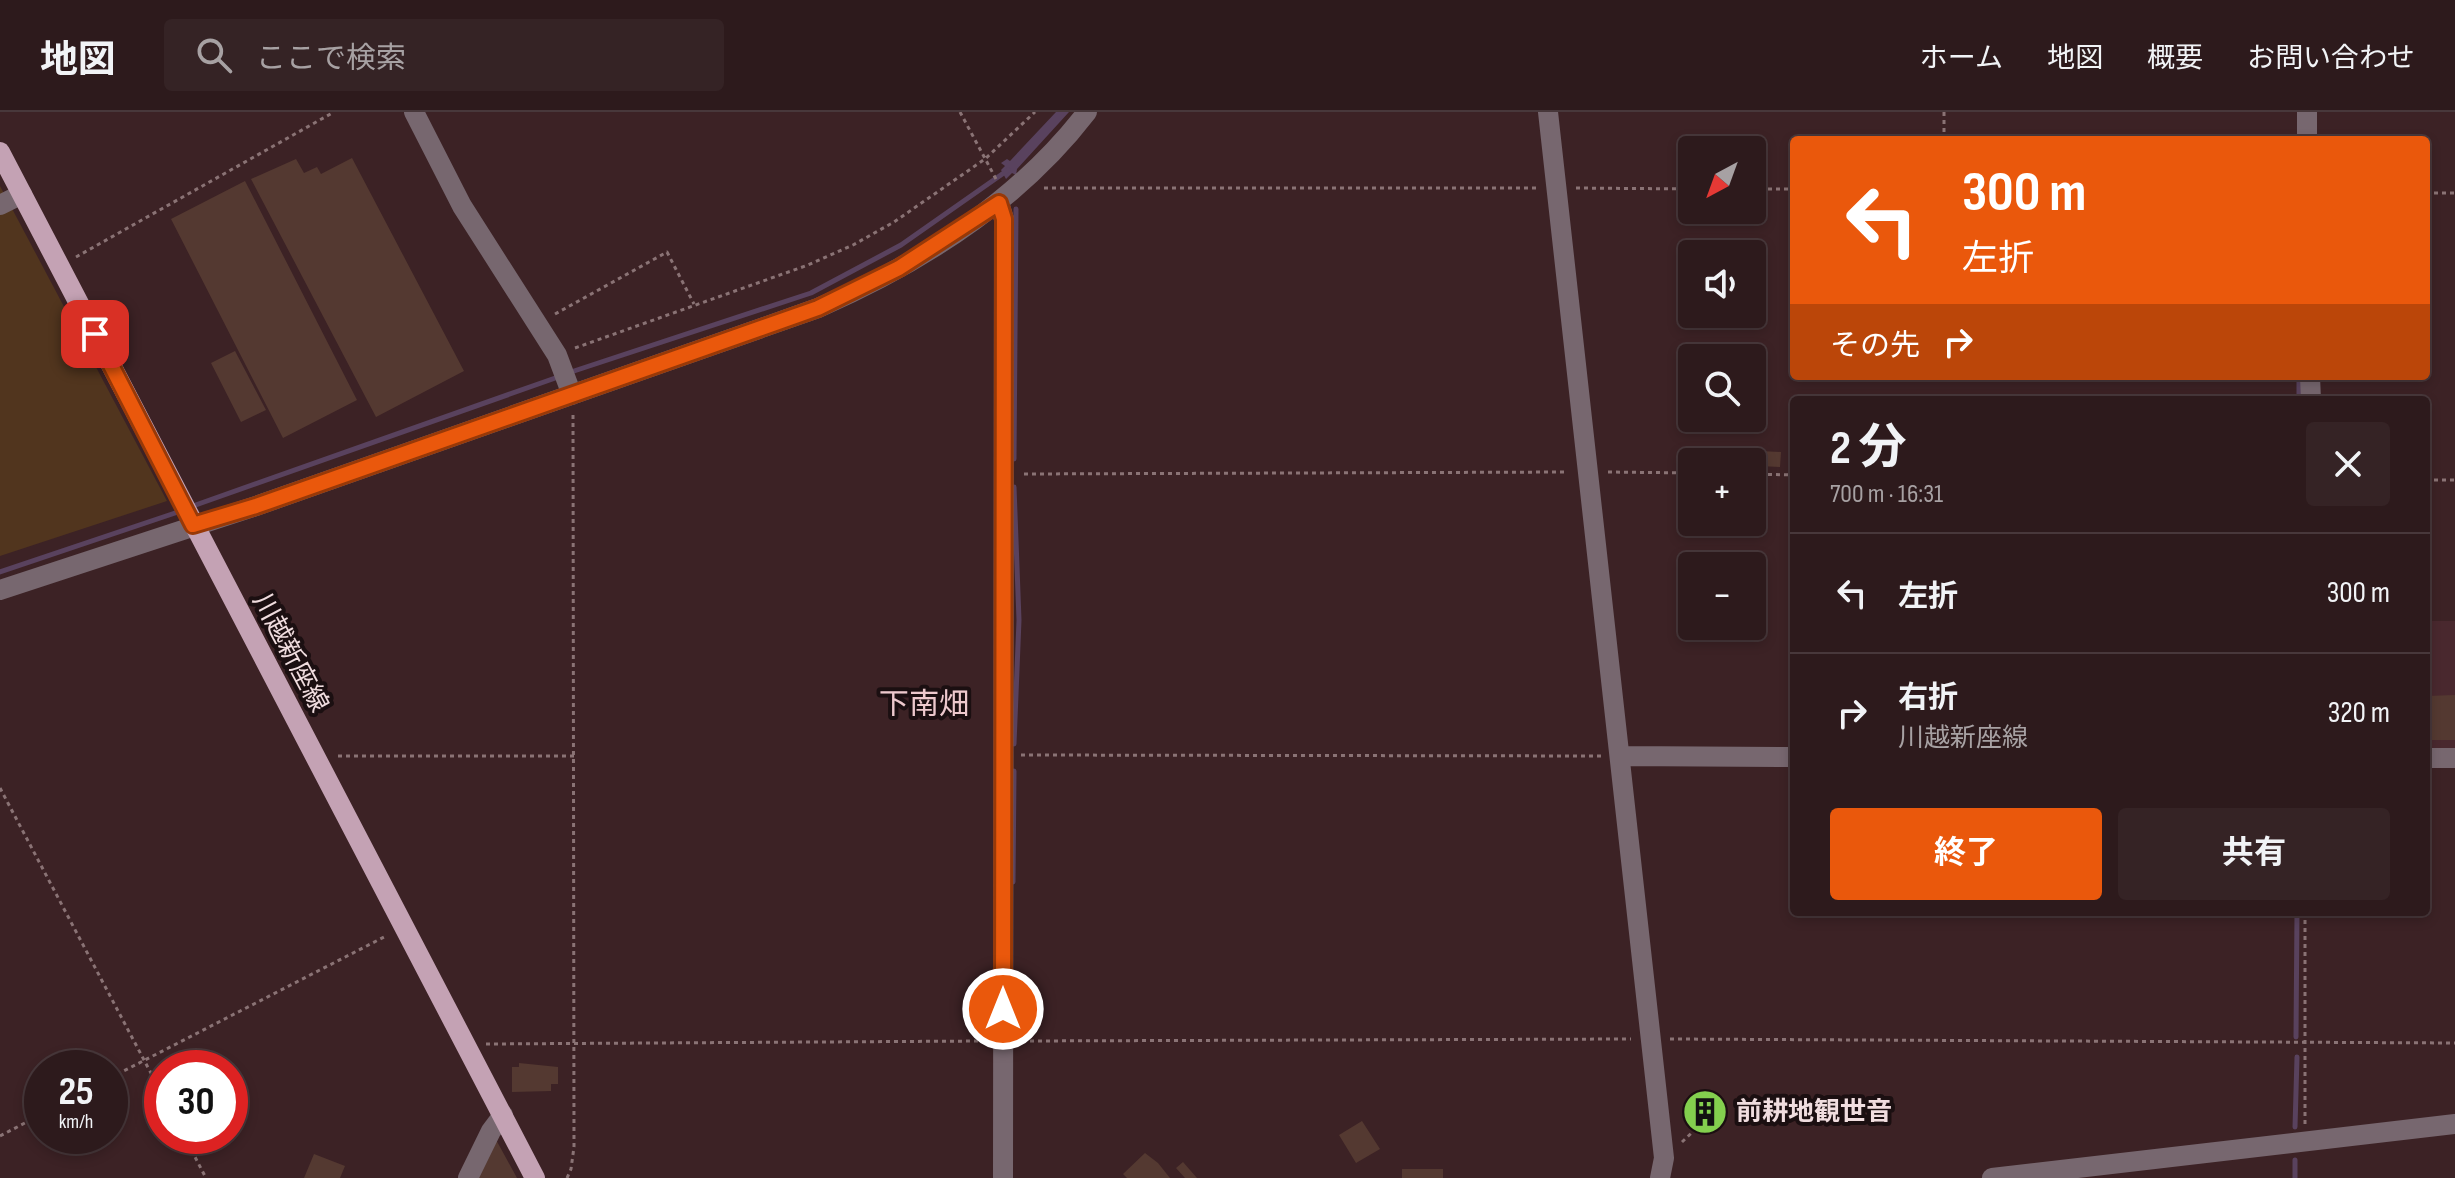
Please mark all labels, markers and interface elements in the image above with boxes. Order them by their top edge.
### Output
search box [164,19,724,91]
icon: search [192,33,236,77]
text: 地図 [40,38,116,83]
text: ここで検索 [256,41,406,77]
text: ホーム [1920,42,2003,75]
text: 地図 [2047,42,2103,75]
text: 概要 [2147,42,2203,75]
text: お問い合わせ [2247,42,2415,75]
north arrow [1678,136,1766,224]
map controls [1678,136,1766,640]
text: 300 m [1962,160,2086,227]
icon: left [1830,168,1934,272]
text: 左折 [1962,238,2034,281]
button: sound [1678,240,1766,328]
pin [61,300,129,368]
icon: arrive [73,312,117,356]
icon: right [1936,320,1980,364]
text: その先 [1830,328,1920,364]
button: search [1678,344,1766,432]
text: 2 分 [1830,420,1907,477]
button: close [2306,422,2390,506]
button: + [1678,448,1766,536]
text: 700 m · 16:31 [1830,479,1943,510]
button: − [1678,552,1766,640]
icon: left [1830,571,1874,615]
text: 300 m [2327,575,2390,611]
text: 左折 [1898,579,1958,615]
street label: 川越新座線 [246,588,334,718]
text: 右折 [1898,680,1958,716]
district label: 下南畑 [879,687,969,723]
icon: right [1830,691,1874,735]
text: 320 m [2328,695,2390,731]
text: 川越新座線 [1898,723,2028,754]
button: 終了 [1830,808,2102,900]
button: 共有 [2118,808,2390,900]
position arrow [961,967,1045,1051]
speed limit sign: 30 [144,1050,248,1154]
text: 25 [58,1068,94,1116]
building icon: 前耕地観世音 [1681,1088,1729,1136]
place label: 前耕地観世音 [1736,1097,1892,1128]
text: km/h [59,1110,93,1134]

